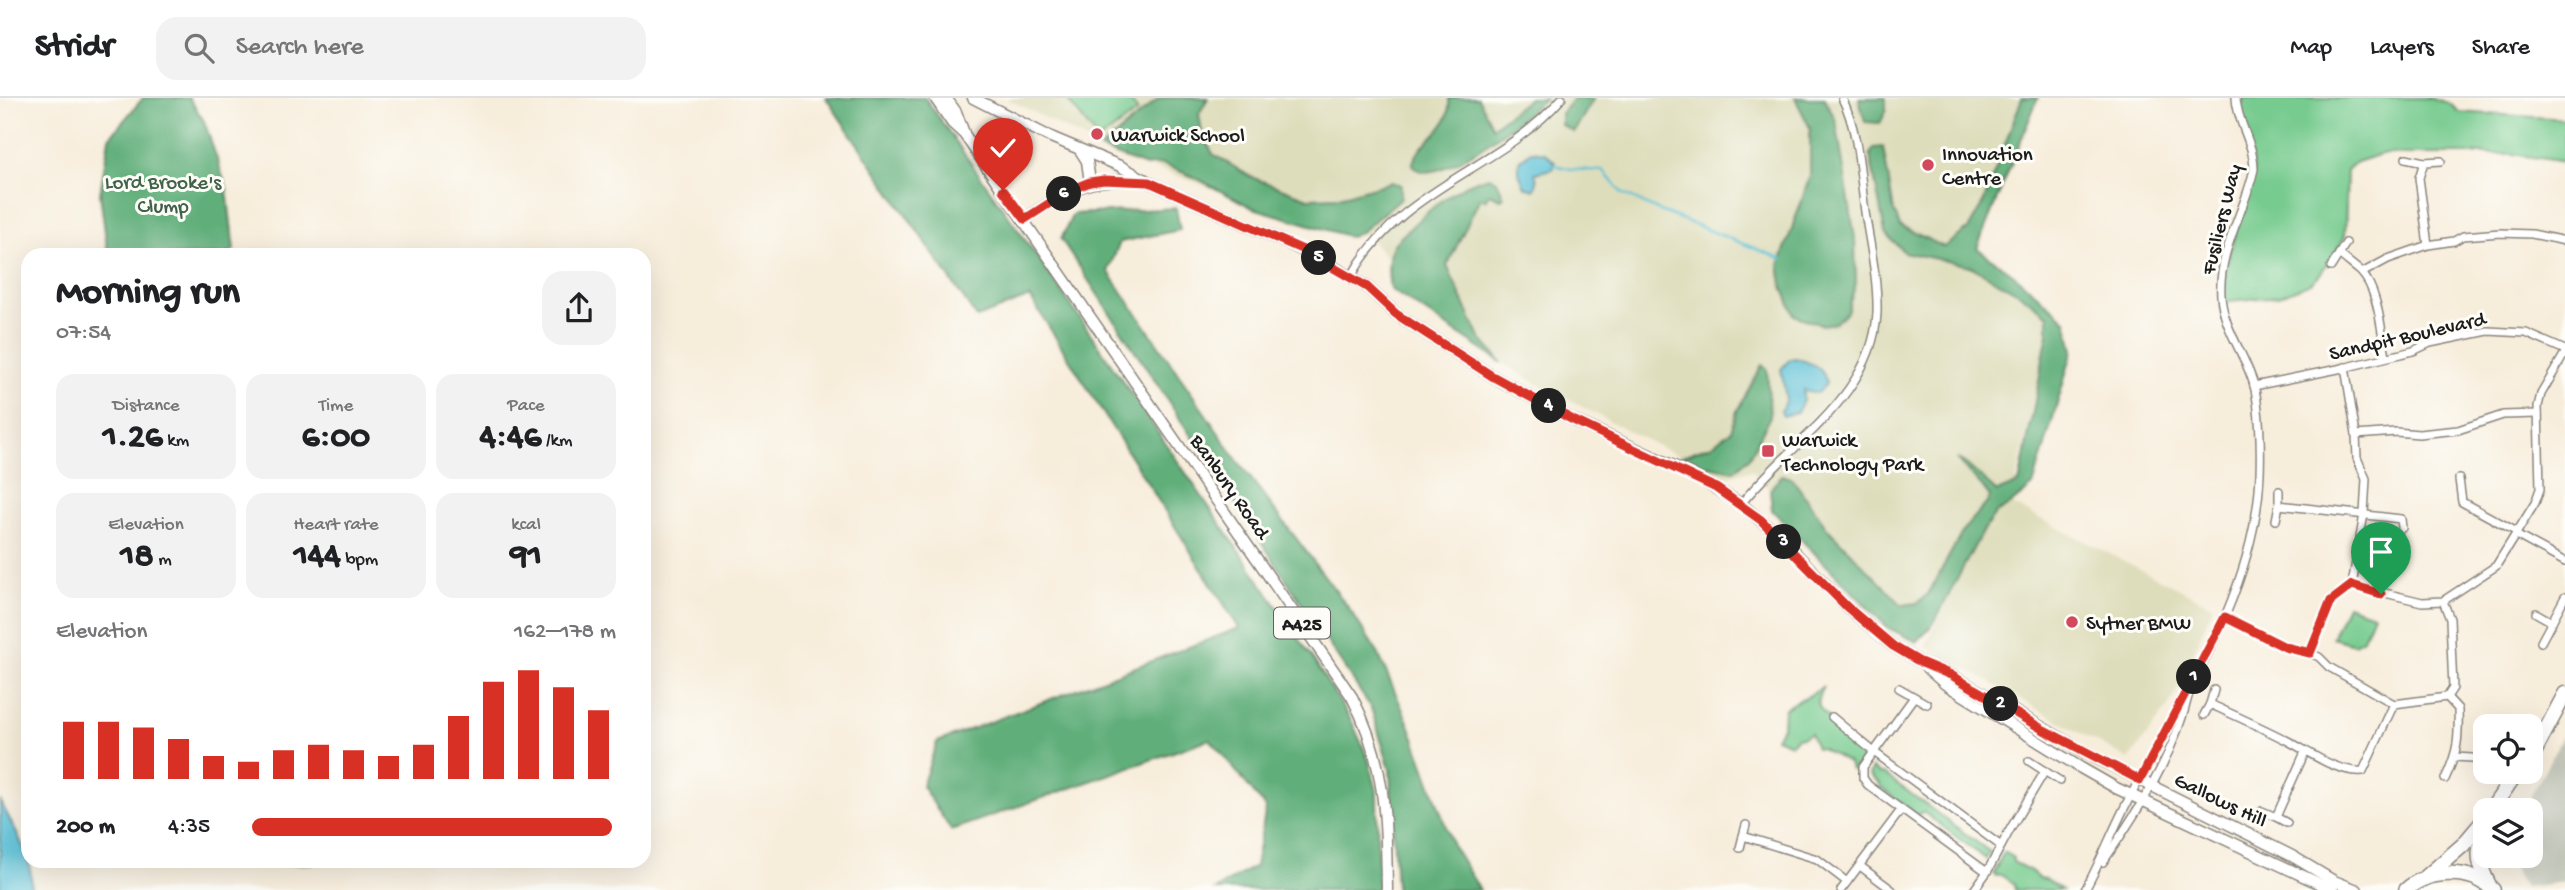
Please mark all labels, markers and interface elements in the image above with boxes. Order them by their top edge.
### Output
search box [156,17,646,80]
text: Stridr [35,29,114,67]
icon: search [180,29,218,67]
text: Search here [236,33,364,64]
text: Map [2290,34,2332,63]
text: Layers [2370,34,2434,63]
text: Share [2472,34,2530,63]
pin [973,118,1033,190]
place label: Warwick School [1111,125,1245,150]
marker: Warwick School [1089,126,1105,142]
icon: check [984,129,1022,167]
place label: Innovation Centre [1942,144,2033,193]
marker: Innovation Centre [1920,157,1936,173]
street label: Fusiliers Way [2197,162,2249,279]
park label: Lord Brooke's Clump [105,172,223,221]
pin: 6 [1046,176,1082,212]
text: 6 [1059,182,1068,205]
pin: 5 [1302,240,1336,276]
text: 5 [1314,246,1324,269]
button: share [542,271,616,345]
text: Morning run [56,272,240,316]
street label: Sandpit Boulevard [2327,308,2490,369]
text: 07:54 [56,320,111,347]
pin: 4 [1532,388,1566,424]
text: 4 [1544,394,1553,417]
text: Distance [112,395,180,418]
text: Time [319,395,353,418]
text: Pace [507,395,545,418]
text: 1.26 [103,418,163,459]
text: 6:00 [302,418,370,459]
text: 4:46 [480,418,541,459]
text: km [163,430,189,453]
text: /km [541,430,572,453]
street label: Banbury Road [1182,430,1274,546]
place label: Warwick Technology Park [1781,430,1926,479]
marker: Warwick Technology Park [1760,443,1776,459]
text: Elevation [108,514,184,537]
text: Heart rate [293,514,379,537]
text: kcal [511,514,541,537]
pin [2351,522,2411,594]
pin: 3 [1766,524,1802,560]
text: 3 [1779,530,1788,553]
icon: arrive [2362,533,2400,571]
text: 18 [120,537,154,578]
text: 144 [294,537,341,578]
text: 91 [510,537,542,578]
text: m [154,549,172,572]
text: bpm [341,549,378,572]
road number: A425 [1274,608,1330,638]
place label: Sytner BMW [2086,613,2191,638]
marker: Sytner BMW [2064,614,2080,630]
text: Elevation [56,619,147,646]
text: 162–178 m [514,619,616,646]
pin: 1 [2176,660,2212,694]
text: 1 [2190,665,2197,688]
pin: 2 [1983,686,2018,722]
text: 2 [1996,692,2005,715]
map controls [2473,714,2543,868]
button: locate [2473,714,2543,784]
street label: Gallows Hill [2169,769,2270,835]
button: layers [2473,798,2543,868]
text: 200 m [56,814,115,841]
text: 4:35 [168,814,210,841]

